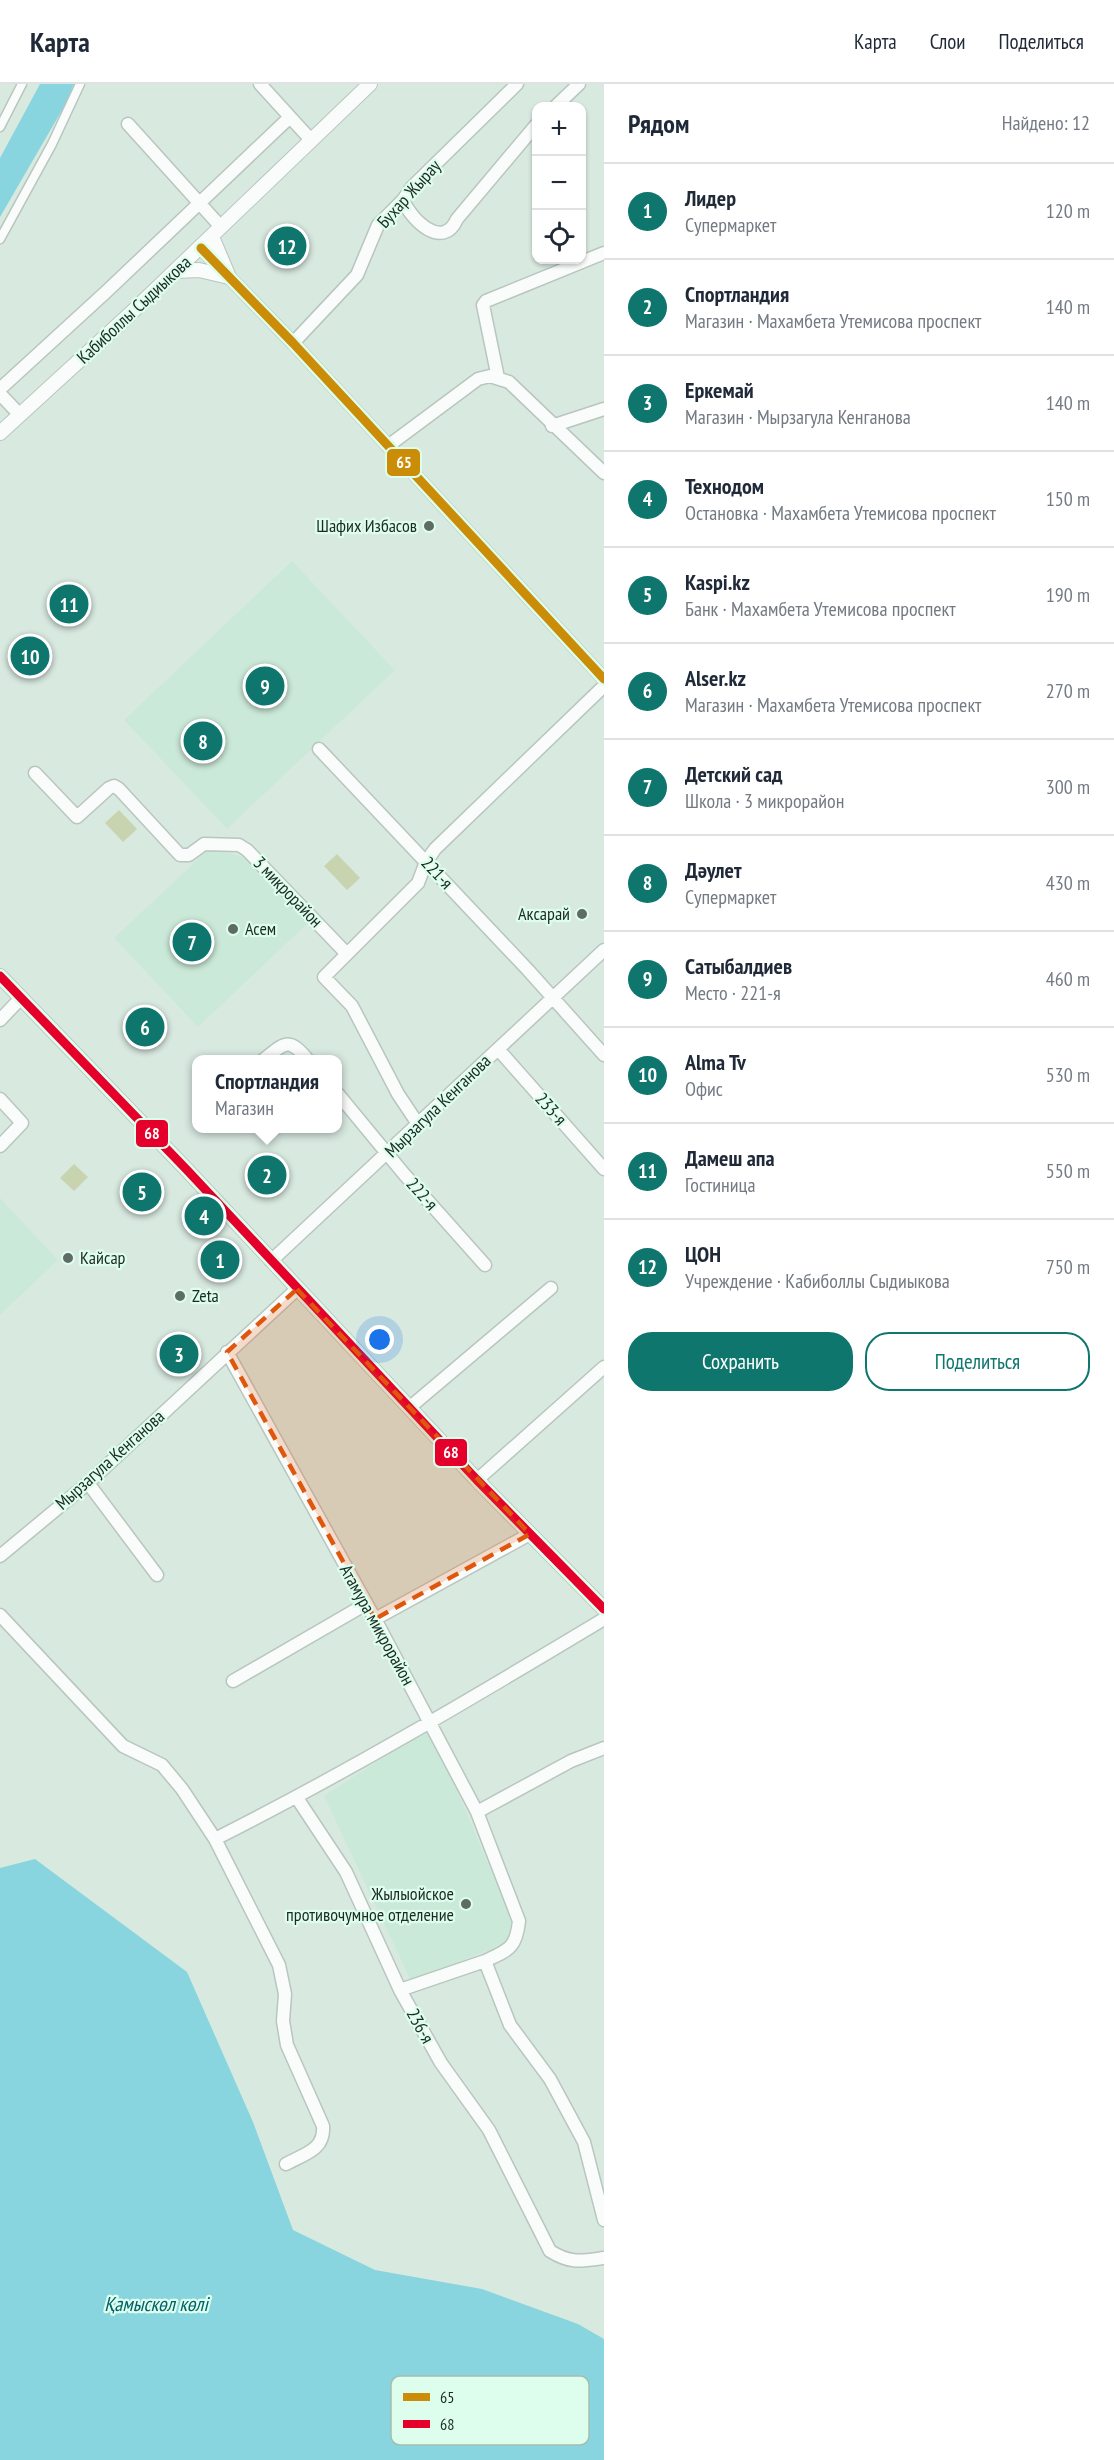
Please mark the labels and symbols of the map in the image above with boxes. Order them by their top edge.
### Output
street label: Бухар Жырау [372,154,446,233]
pin: 12 [268,224,306,268]
street label: Кабиболлы Сыдиыкова [72,251,196,368]
line badge: 65 [386,448,421,477]
text: 65 [396,452,412,472]
place label: Шафих Избасов [316,514,417,537]
marker: Шафих Избасов [422,519,436,533]
pin: 11 [50,582,88,626]
pin: 10 [10,634,50,678]
pin: 9 [246,664,284,708]
pin: 8 [184,718,222,764]
street label: 3 микрорайон [249,851,328,932]
street label: 221-я [417,851,458,894]
place label: Аксарай [518,902,570,925]
marker: Аксарай [575,907,589,921]
place label: Асем [245,917,276,940]
pin: 7 [172,920,212,964]
marker: Асем [226,922,240,936]
pin: 6 [126,1004,164,1050]
street label: Мырзагула Кенганова [380,1049,495,1162]
street label: 233-я [531,1087,572,1130]
line badge: 68 [135,1119,169,1148]
text: 68 [144,1123,160,1143]
pin: 2 [248,1152,286,1198]
pin: 5 [122,1170,162,1214]
street label: 222-я [402,1172,443,1215]
pin: 4 [184,1194,224,1238]
pin: 1 [200,1238,240,1282]
place label: Кайсар [80,1246,126,1269]
marker: Кайсар [61,1251,75,1265]
place label: Zeta [192,1284,219,1307]
marker: Zeta [173,1289,187,1303]
your location [365,1325,394,1354]
pin: 3 [160,1332,198,1376]
street label: Мырзагула Кенганова [50,1405,169,1515]
line badge: 68 [434,1438,468,1467]
text: 68 [443,1442,459,1462]
street label: Атамура микрорайон [335,1560,420,1689]
place label: Жылыойское противочумное отделение [286,1882,454,1926]
marker: Жылыойское противочумное отделение [459,1897,473,1911]
street label: 236-я [402,2004,439,2047]
water label: Қамыскөл көлі [104,2291,211,2317]
legend [391,2376,589,2445]
text: 65 [440,2387,454,2407]
text: 68 [440,2414,454,2434]

